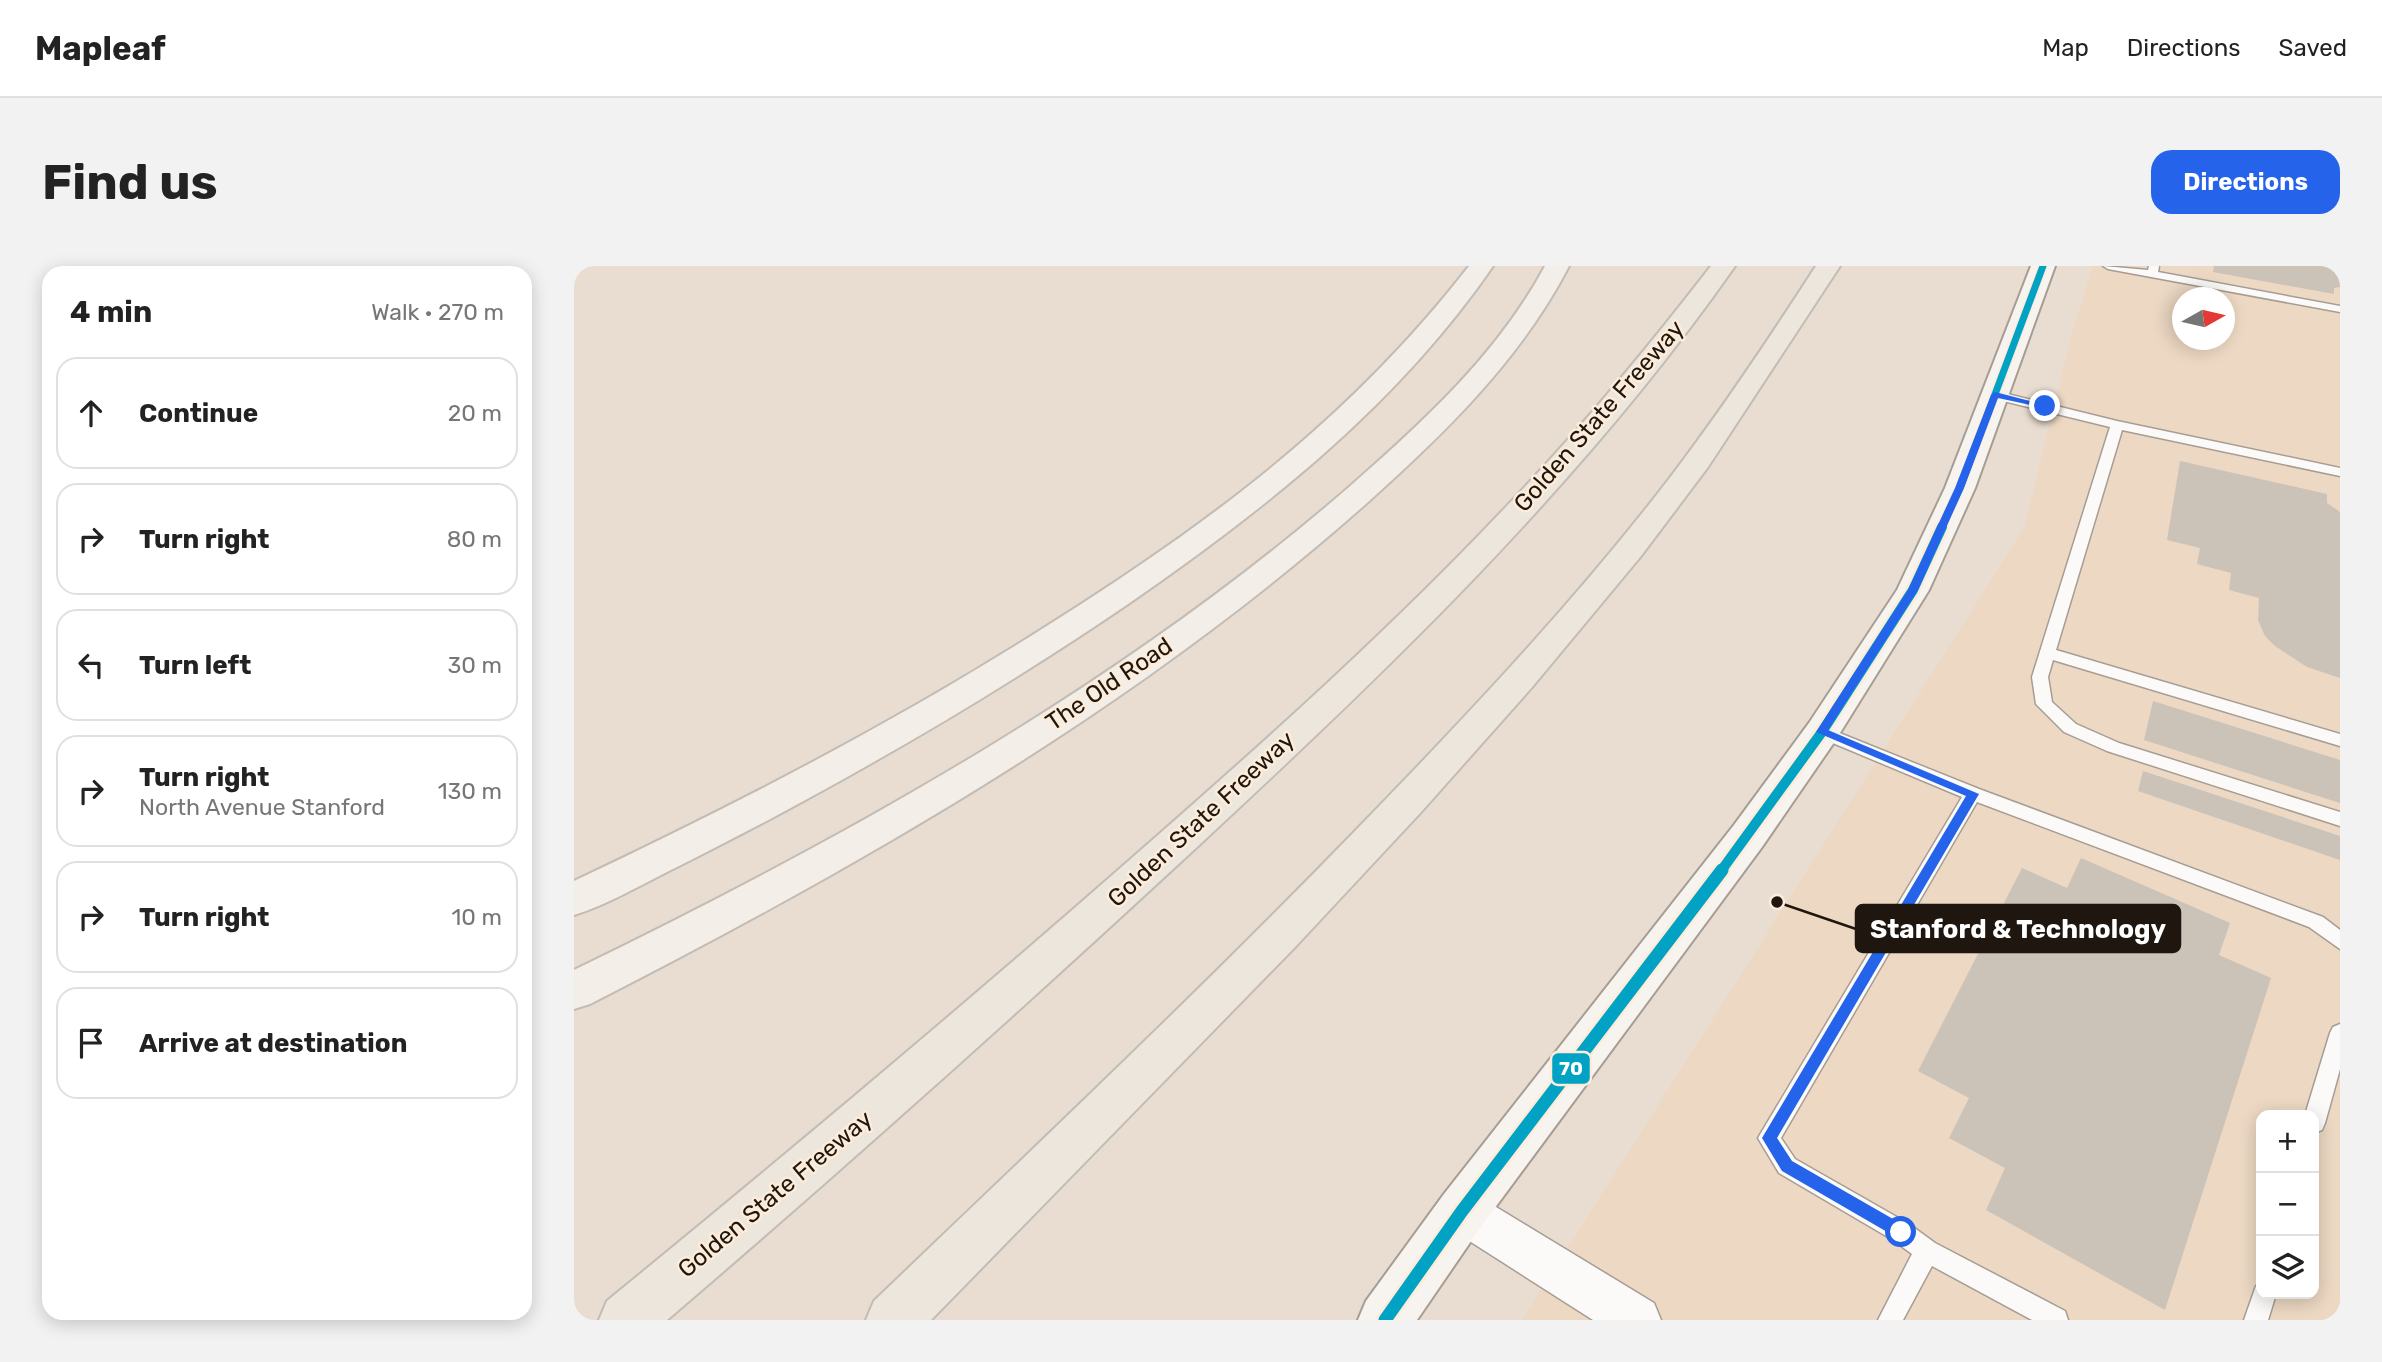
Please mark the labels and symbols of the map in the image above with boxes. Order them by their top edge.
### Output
north arrow [2172,287,2235,350]
street label: Golden State Freeway [1508,315,1690,517]
route end [2029,390,2060,421]
street label: The Old Road [1040,631,1178,737]
street label: Golden State Freeway [1102,725,1300,913]
callout: Stanford & Technology [1856,905,2180,952]
text: Stanford & Technology [1870,914,2167,945]
line badge: 70 [1551,1052,1591,1085]
text: 70 [1559,1057,1583,1080]
street label: Golden State Freeway [672,1105,878,1283]
route start [1885,1216,1916,1247]

